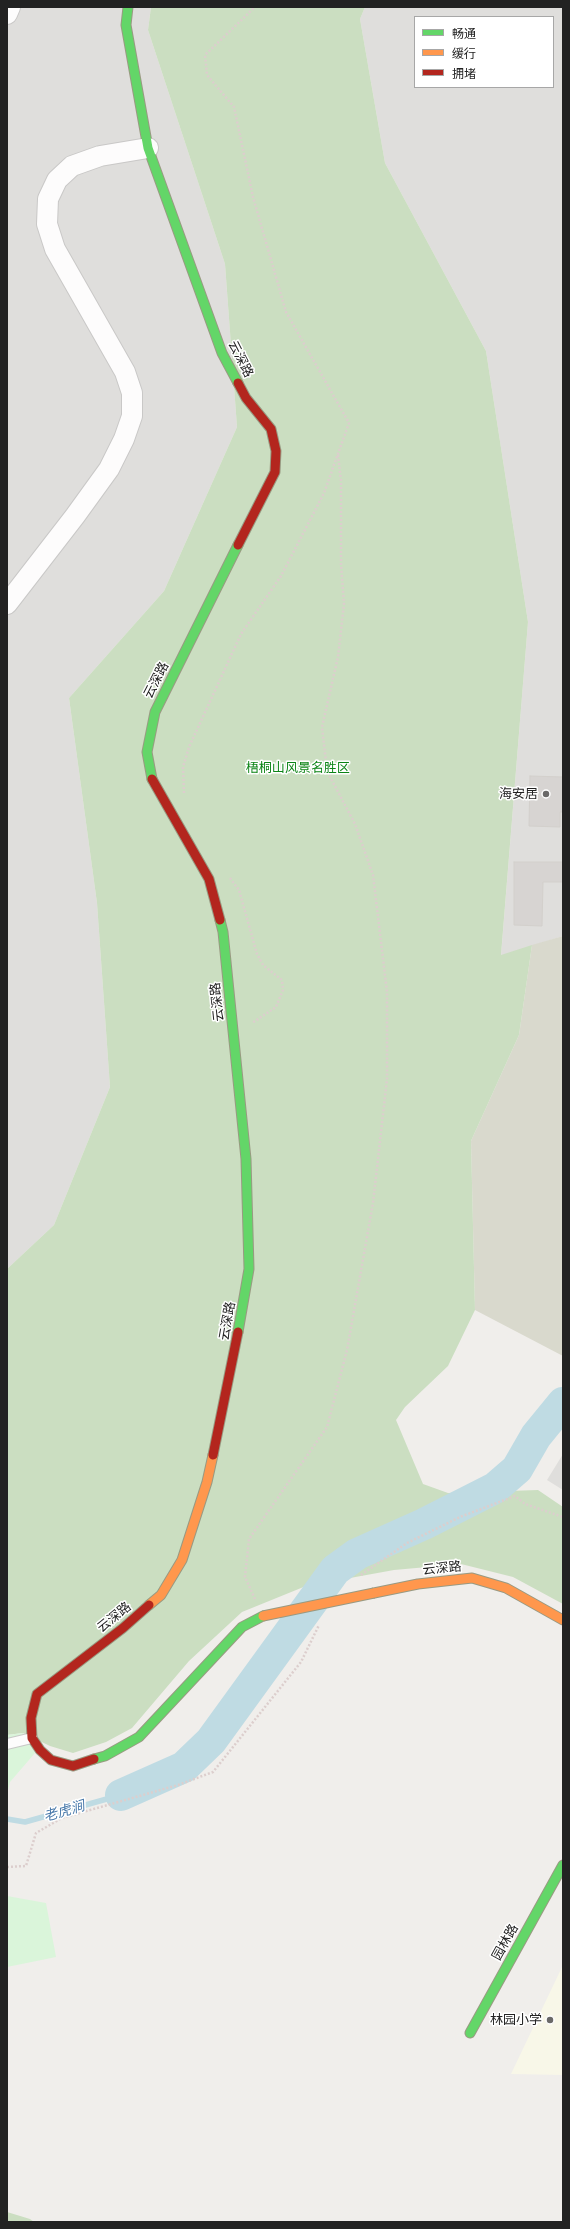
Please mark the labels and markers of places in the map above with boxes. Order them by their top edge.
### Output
place label: 海安居 [499,786,538,802]
marker: 海安居 [541,789,551,799]
place label: 林园小学 [490,2012,542,2028]
marker: 林园小学 [545,2015,555,2025]

